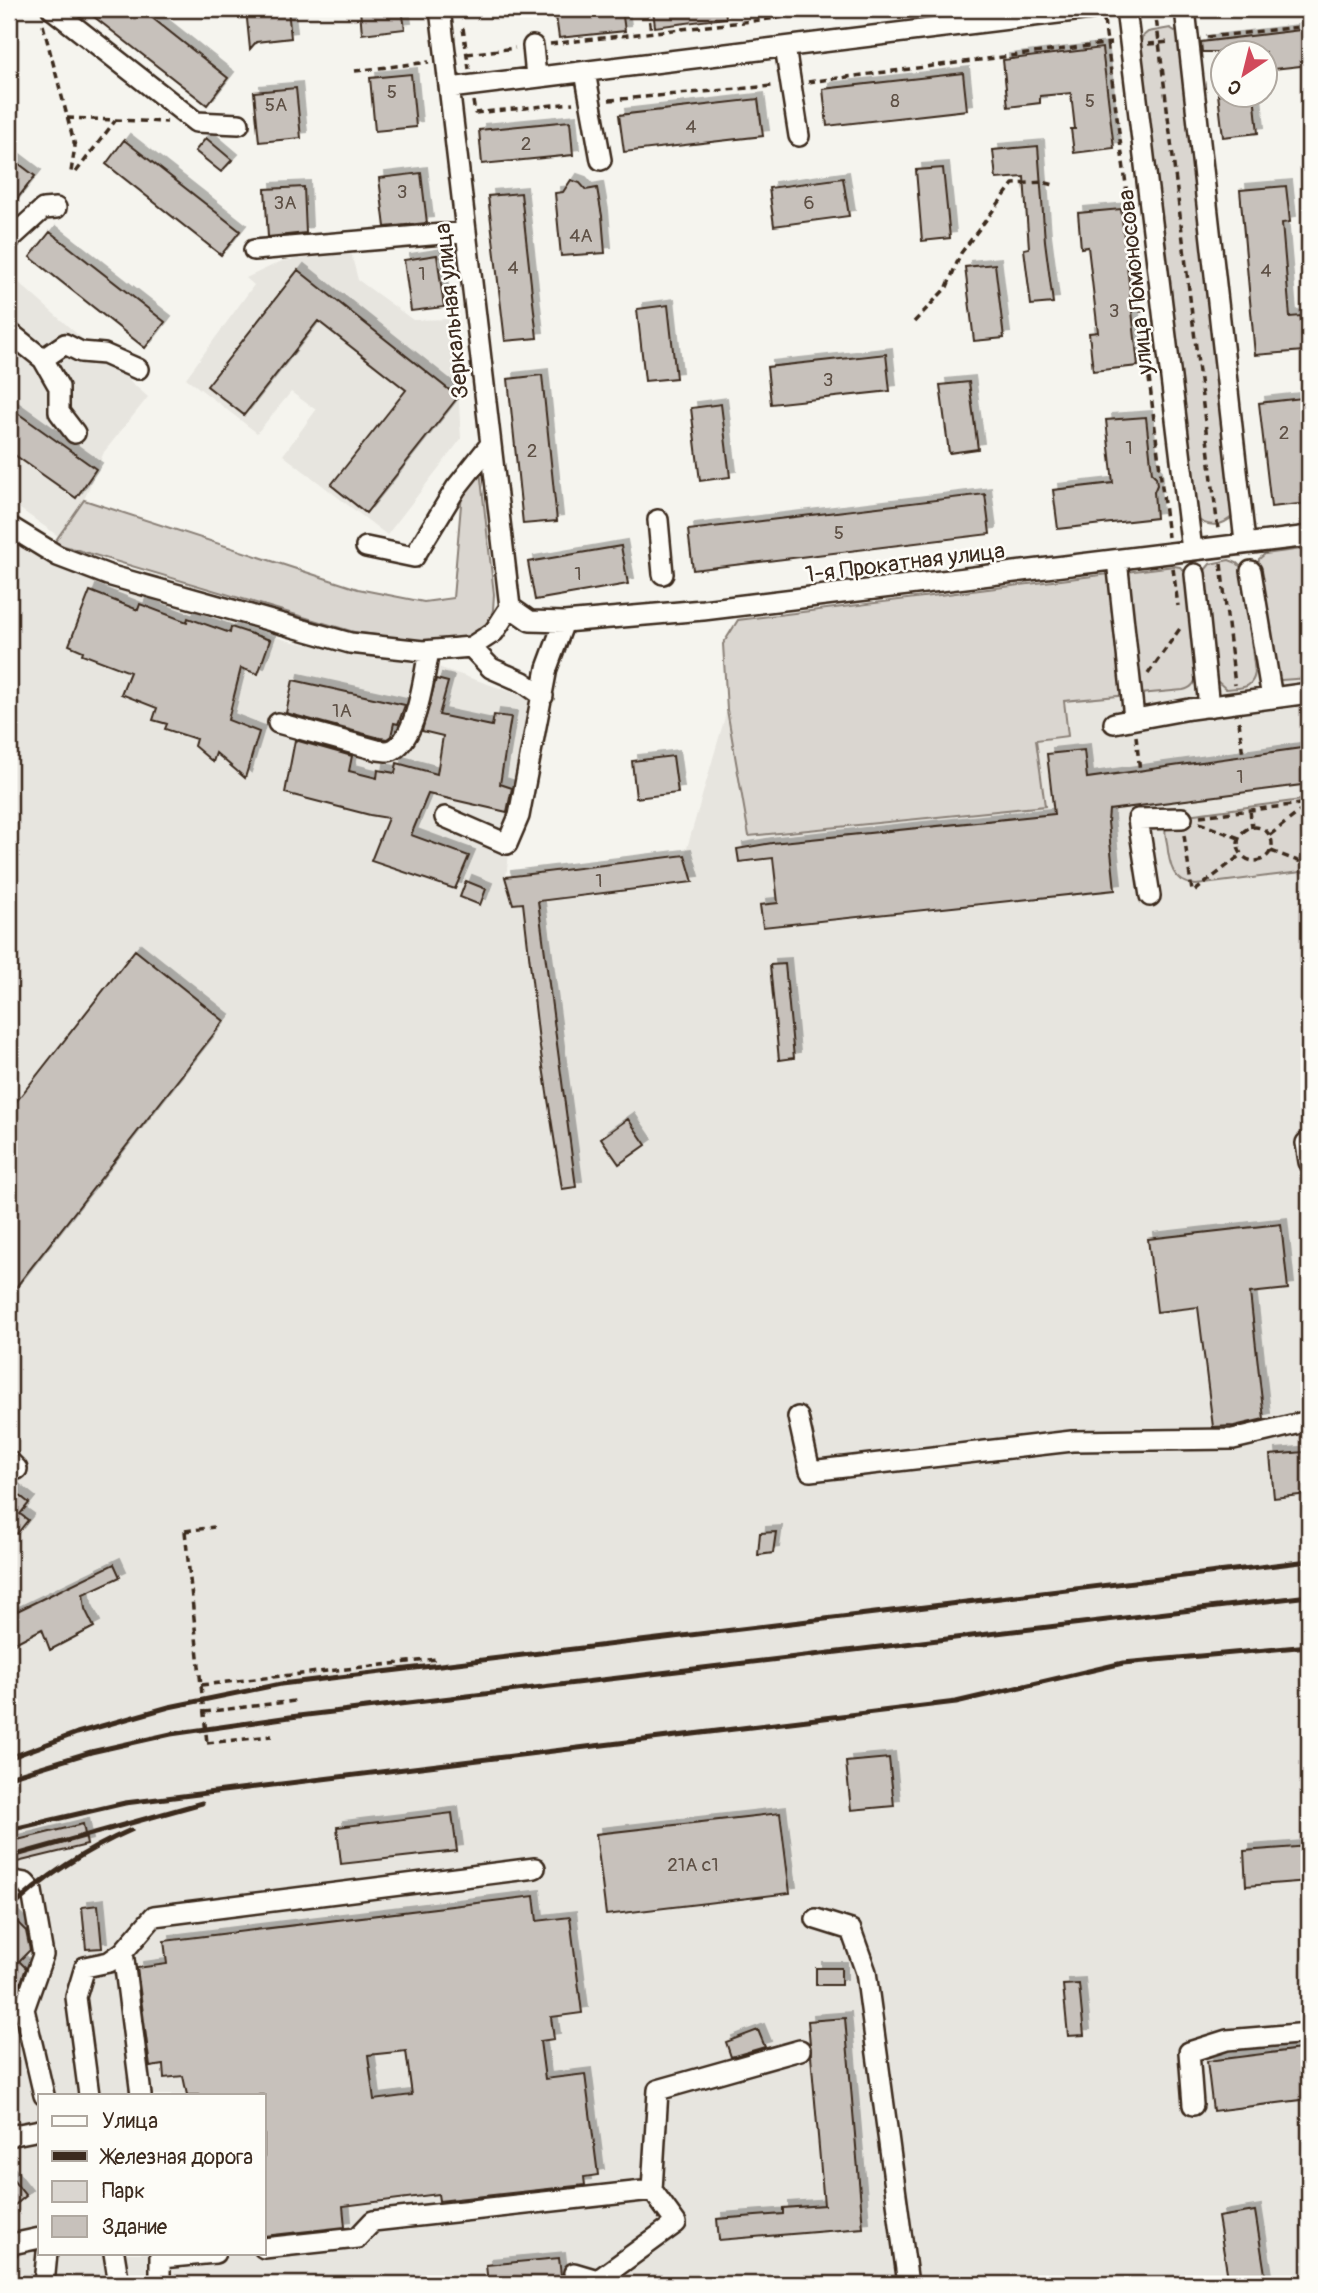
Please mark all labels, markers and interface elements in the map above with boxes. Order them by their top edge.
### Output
north arrow [1210,38,1280,108]
text: С [1223,74,1247,100]
house number: 5 [387,80,397,104]
house number: 8 [890,89,900,113]
house number: 5 [1085,89,1095,113]
house number: 5А [265,93,287,117]
house number: 4 [685,115,697,139]
house number: 2 [521,132,531,156]
house number: 3 [397,180,407,204]
street label: улица Ломоносова [1111,188,1160,377]
house number: 3А [274,191,296,215]
house number: 6 [803,191,815,215]
street label: Зеркальная улица [428,222,475,400]
house number: 4А [569,224,593,248]
house number: 4 [507,256,519,280]
house number: 4 [1260,259,1272,283]
house number: 1 [418,262,426,286]
house number: 3 [1109,299,1119,323]
house number: 3 [823,368,833,392]
house number: 2 [1279,421,1289,445]
house number: 1 [1125,436,1133,460]
house number: 2 [527,439,537,463]
house number: 5 [834,521,844,545]
street label: 1-я Прокатная улица [804,536,1007,589]
house number: 1 [574,562,582,586]
house number: 1А [332,699,352,723]
house number: 1 [1236,765,1244,789]
house number: 1 [595,869,603,893]
house number: 21А с1 [667,1853,719,1877]
legend [38,2094,266,2254]
text: Улица [102,2108,158,2135]
text: Железная дорога [99,2144,253,2171]
text: Парк [102,2178,145,2205]
text: Здание [102,2214,168,2241]

